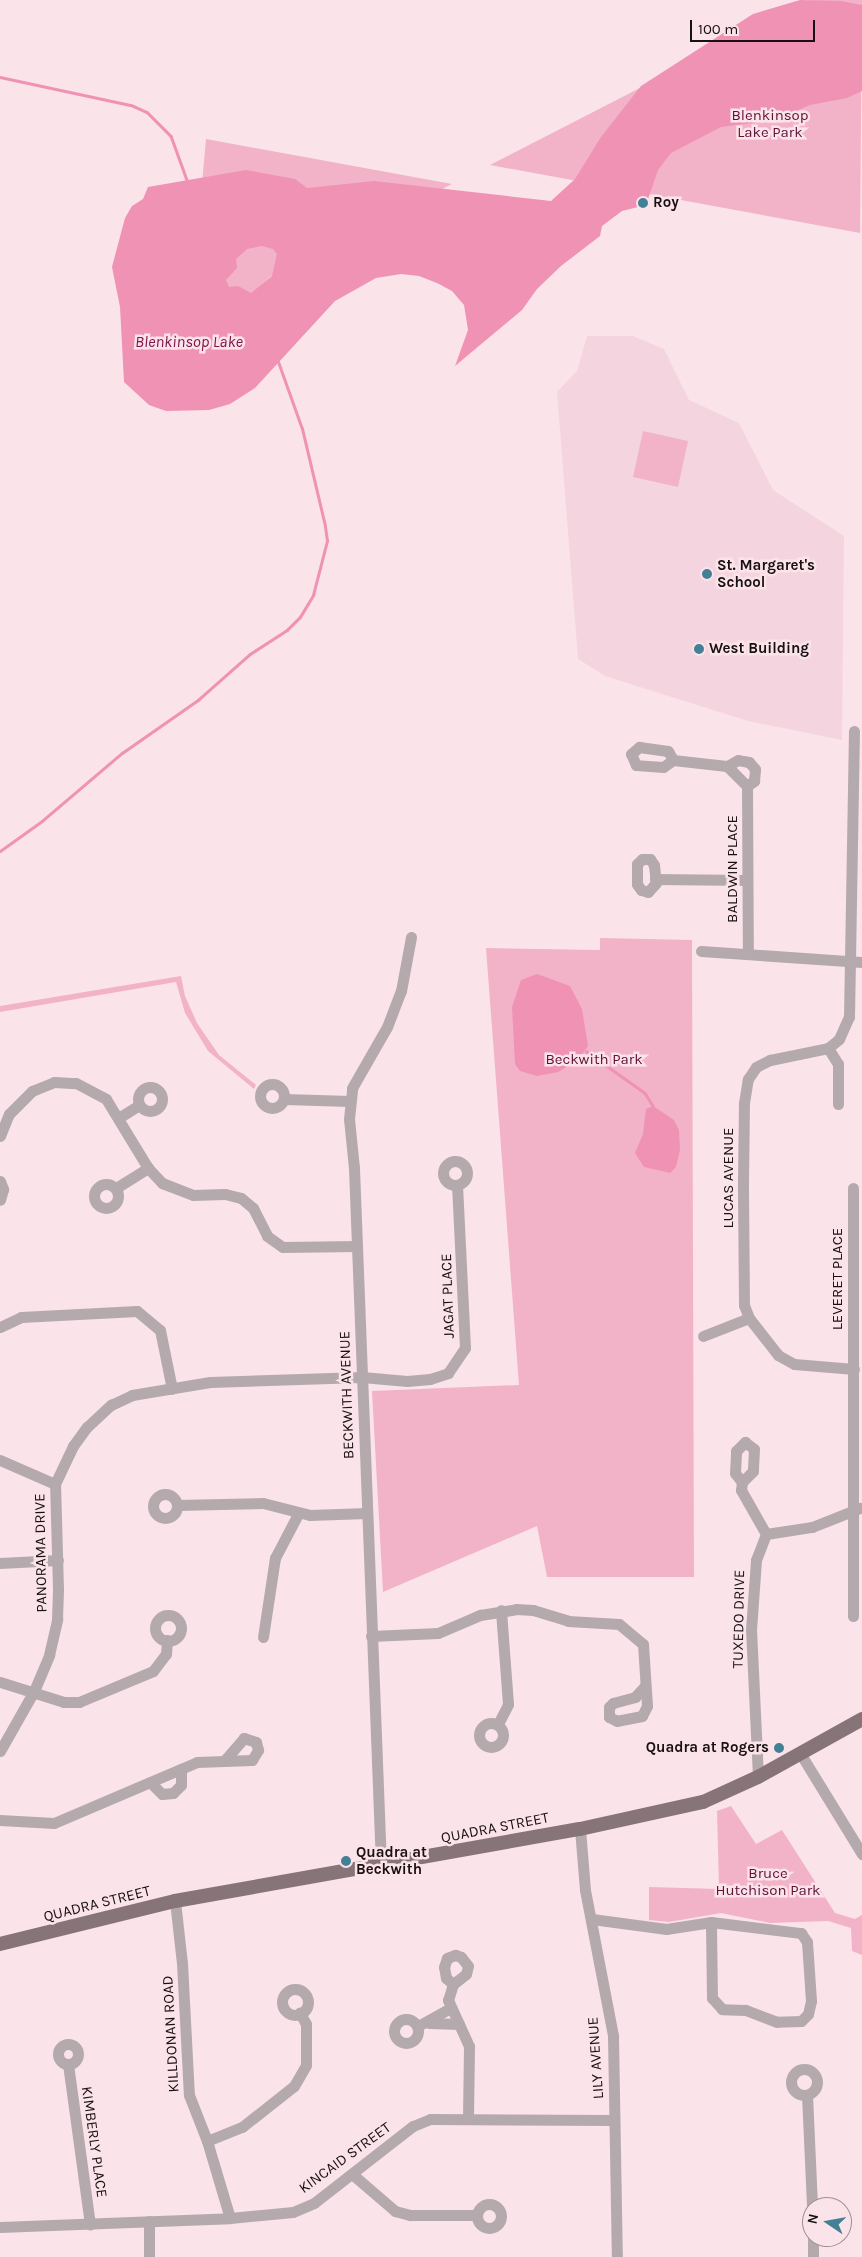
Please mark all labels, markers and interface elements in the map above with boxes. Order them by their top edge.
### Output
scale bar [692,10,817,42]
text: 100 m [698,20,738,38]
park label: Blenkinsop Lake Park [731,106,809,141]
place label: Roy [653,194,679,212]
marker: Roy [637,197,649,209]
water label: Blenkinsop Lake [135,332,243,352]
place label: St. Margaret's School [717,556,815,591]
marker: St. Margaret's School [701,568,713,580]
place label: West Building [709,640,809,658]
marker: West Building [693,643,705,655]
street label: BALDWIN PLACE [724,815,742,923]
park label: Beckwith Park [545,1051,643,1069]
street label: LUCAS AVENUE [720,1128,738,1228]
street label: LEVERET PLACE [829,1228,847,1330]
street label: JAGAT PLACE [438,1253,458,1339]
street label: BECKWITH AVENUE [336,1331,358,1459]
street label: PANORAMA DRIVE [31,1493,51,1613]
street label: TUXEDO DRIVE [729,1570,749,1668]
place label: Quadra at Rogers [646,1739,769,1757]
marker: Quadra at Rogers [773,1742,785,1754]
street label: QUADRA STREET [439,1809,551,1847]
place label: Quadra at Beckwith [356,1843,427,1878]
marker: Quadra at Beckwith [340,1855,352,1867]
park label: Bruce Hutchison Park [715,1864,821,1899]
street label: QUADRA STREET [42,1882,152,1926]
street label: KILLDONAN ROAD [159,1975,183,2093]
street label: LILY AVENUE [584,2016,608,2100]
street label: KIMBERLY PLACE [77,2085,111,2199]
street label: KINCAID STREET [296,2119,394,2197]
north arrow [802,2197,852,2247]
text: N [803,2212,822,2226]

